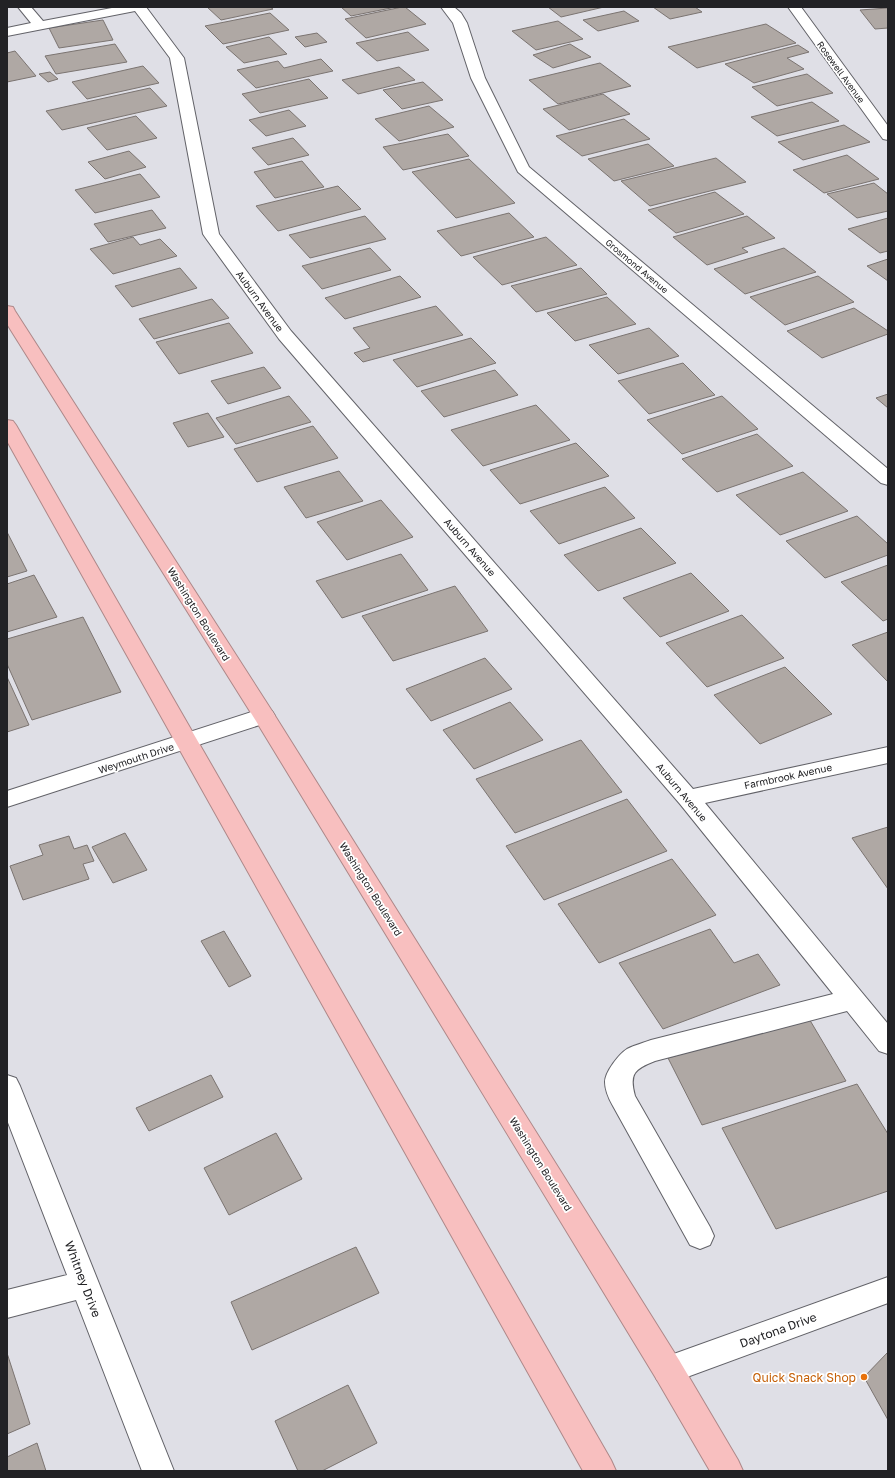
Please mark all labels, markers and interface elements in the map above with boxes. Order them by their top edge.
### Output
street label: Rosewell Avenue [815,39,867,105]
street label: Grosmond Avenue [603,237,671,295]
street label: Auburn Avenue [234,268,286,334]
street label: Auburn Avenue [442,516,498,578]
street label: Washington Boulevard [165,565,233,663]
street label: Weymouth Drive [97,740,175,776]
street label: Auburn Avenue [654,760,710,824]
street label: Farmbrook Avenue [743,761,833,791]
street label: Washington Boulevard [337,840,405,938]
street label: Washington Boulevard [507,1115,575,1213]
street label: Whitney Drive [62,1239,104,1319]
street label: Daytona Drive [737,1309,819,1351]
place label: Quick Snack Shop [753,1370,856,1385]
marker: Quick Snack Shop [859,1372,869,1382]

